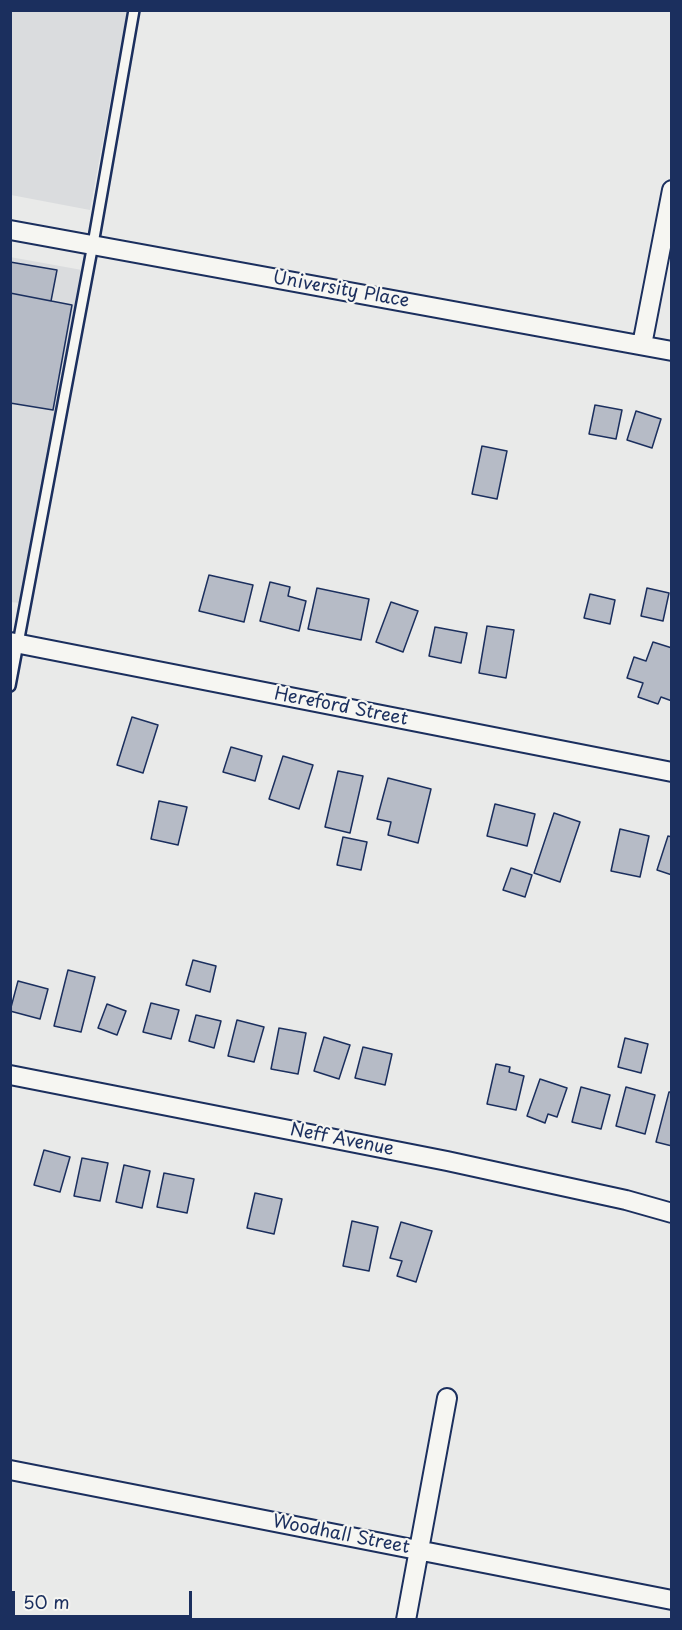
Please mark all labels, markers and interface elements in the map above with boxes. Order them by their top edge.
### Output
street label: University Place [271,267,411,313]
street label: Hereford Street [272,683,410,731]
street label: Neff Avenue [288,1119,396,1161]
street label: Woodhall Street [271,1511,411,1559]
scale bar [15,1579,195,1617]
text: 50 m [23,1588,70,1615]

